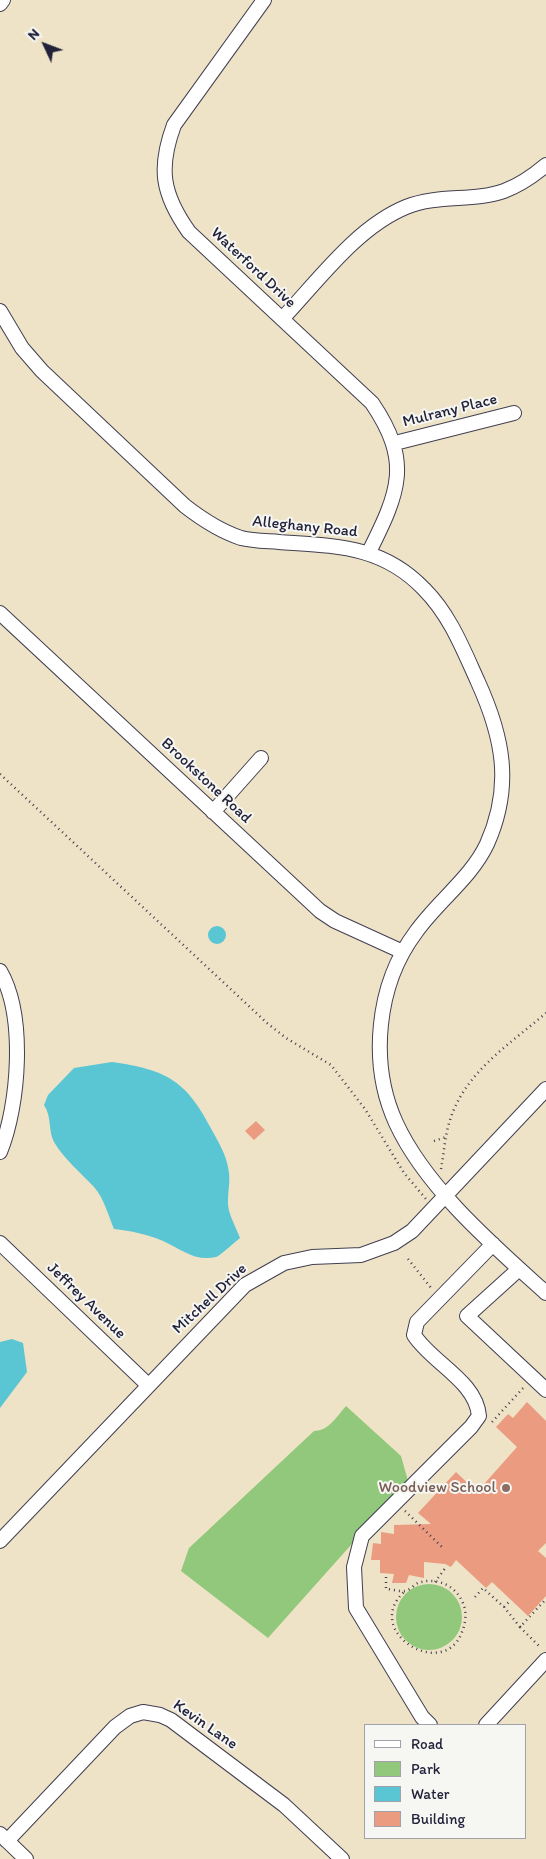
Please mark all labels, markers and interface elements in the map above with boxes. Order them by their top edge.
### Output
north arrow [20,20,70,70]
text: N [24,25,43,44]
street label: Waterford Drive [206,224,300,312]
street label: Mulrany Place [401,390,499,432]
street label: Alleghany Road [251,512,359,542]
street label: Brookstone Road [157,734,255,828]
street label: Jeffrey Avenue [43,1259,129,1343]
street label: Mitchell Drive [169,1260,251,1338]
place label: Woodview School [379,1478,496,1498]
marker: Woodview School [500,1482,512,1494]
street label: Kevin Lane [169,1696,241,1754]
legend [364,1724,526,1839]
text: Road [411,1735,443,1753]
text: Park [411,1760,441,1778]
text: Water [411,1785,449,1803]
text: Building [411,1810,465,1828]

